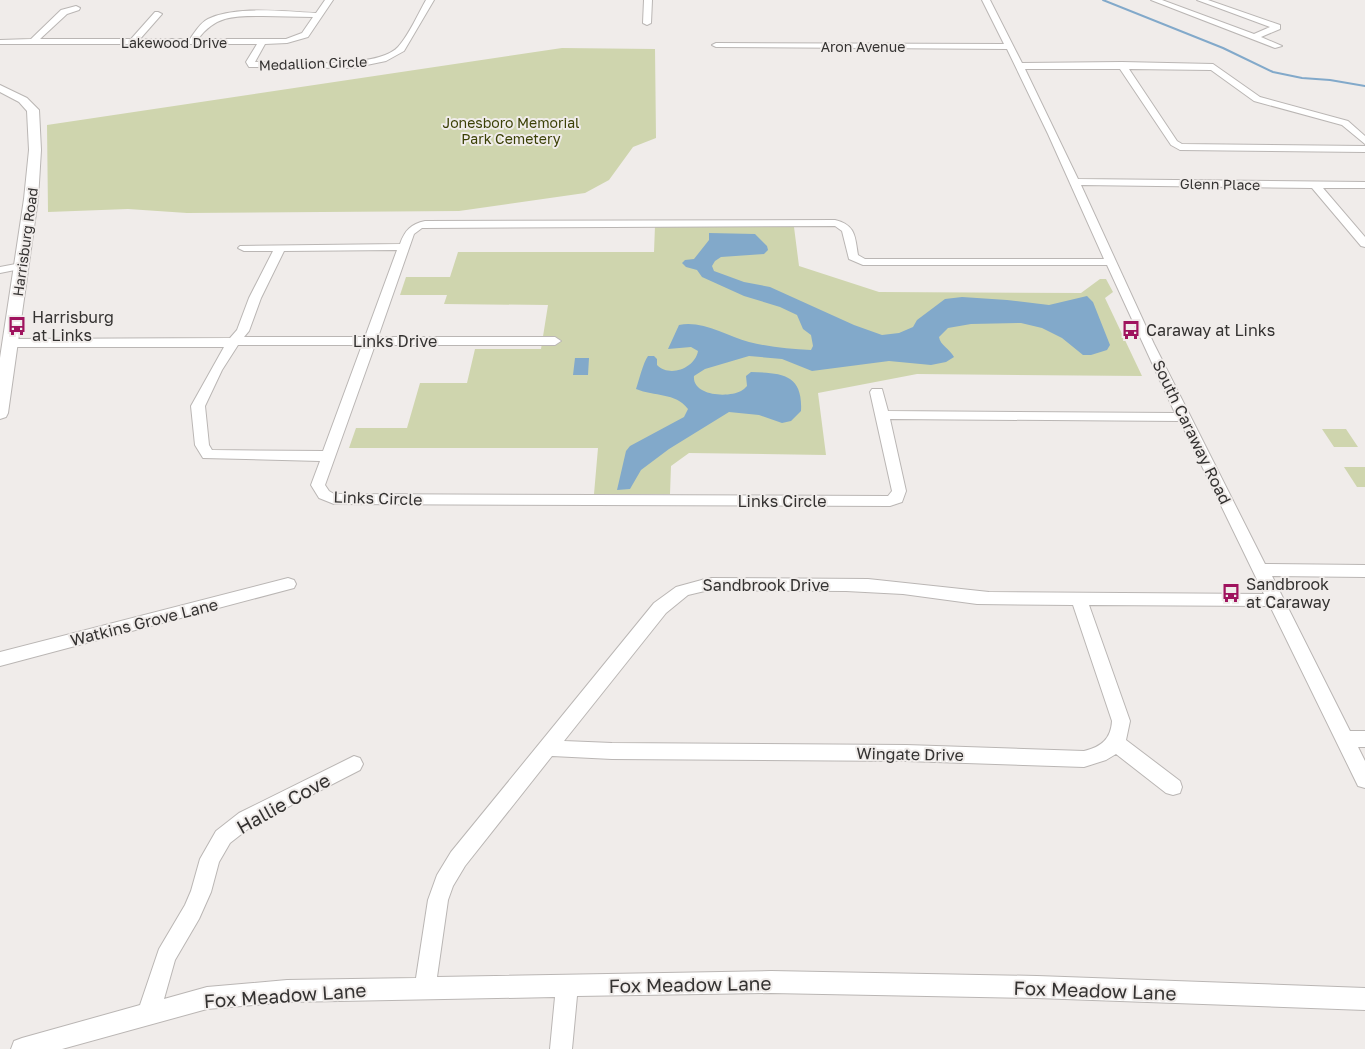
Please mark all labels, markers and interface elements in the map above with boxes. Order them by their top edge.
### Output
street label: Lakewood Drive [121,34,227,51]
street label: Aron Avenue [821,38,905,55]
street label: Medallion Circle [258,53,368,73]
park label: Jonesboro Memorial Park Cemetery [442,114,580,147]
street label: Glenn Place [1180,175,1260,193]
street label: Harrisburg Road [9,187,41,297]
place label: Harrisburg at Links [32,307,114,345]
bus stop icon: Harrisburg at Links [6,315,28,337]
bus stop icon: Caraway at Links [1120,319,1142,341]
place label: Caraway at Links [1146,320,1275,340]
street label: Links Drive [353,331,437,351]
street label: South Caraway Road [1148,357,1236,507]
street label: Links Circle [333,486,423,510]
street label: Links Circle [738,491,826,511]
place label: Sandbrook at Caraway [1246,574,1331,612]
street label: Sandbrook Drive [703,575,829,595]
bus stop icon: Sandbrook at Caraway [1220,582,1242,604]
street label: Watkins Grove Lane [68,594,220,650]
street label: Wingate Drive [856,743,964,765]
street label: Hallie Cove [232,768,334,838]
street label: Fox Meadow Lane [608,971,772,997]
street label: Fox Meadow Lane [1013,976,1177,1004]
street label: Fox Meadow Lane [203,978,367,1012]

